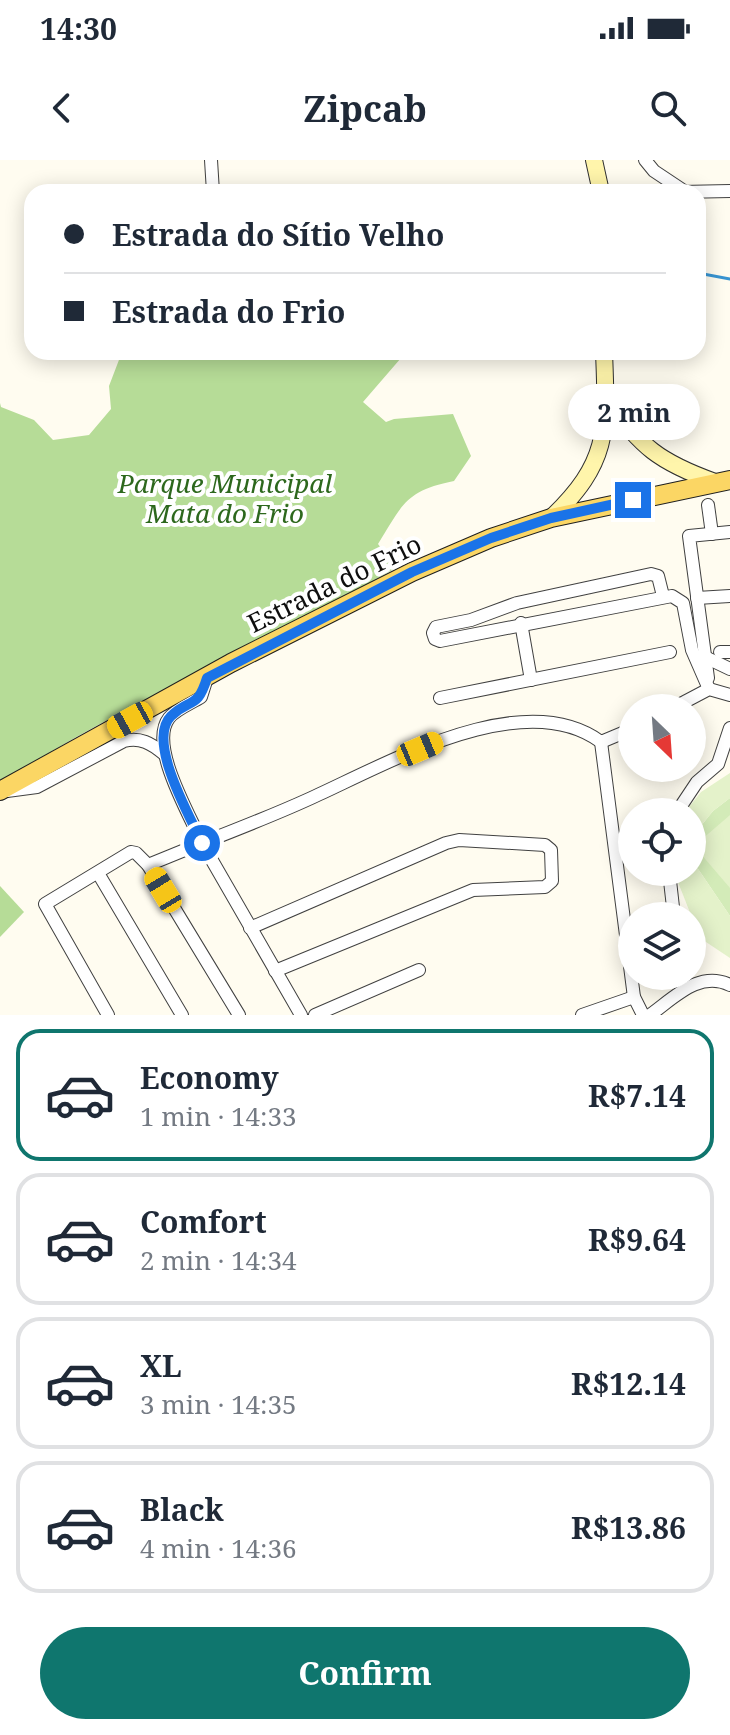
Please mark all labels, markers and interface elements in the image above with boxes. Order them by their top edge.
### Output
text: 14:30 [40,8,117,49]
text: Zipcab [303,84,427,133]
icon: back [40,86,84,130]
icon: search [646,86,690,130]
text: Estrada do Sítio Velho [112,214,444,255]
text: Estrada do Frio [112,291,346,332]
callout: 2 min [567,384,699,440]
text: 2 min [597,394,671,430]
park label: Parque Municipal Mata do Frio [117,465,332,531]
route end [615,482,651,518]
street label: Estrada do Frio [241,525,427,641]
north arrow [618,694,706,782]
map controls [618,694,706,990]
car [103,698,157,742]
car [393,729,447,769]
button: locate [618,798,706,886]
route start [184,825,220,861]
car [140,863,186,917]
button: layers [618,902,706,990]
text: Economy [140,1057,279,1098]
icon: car [44,1059,116,1131]
text: R$7.14 [588,1075,686,1116]
text: 1 min · 14:33 [140,1098,297,1134]
text: Comfort [140,1201,267,1242]
icon: car [44,1203,116,1275]
text: R$9.64 [588,1219,686,1260]
text: 2 min · 14:34 [140,1242,297,1278]
text: XL [140,1345,182,1386]
icon: car [44,1347,116,1419]
text: R$12.14 [571,1363,686,1404]
text: 3 min · 14:35 [140,1386,297,1422]
text: Black [140,1489,224,1530]
icon: car [44,1491,116,1563]
text: R$13.86 [571,1507,686,1548]
text: 4 min · 14:36 [140,1530,297,1566]
button: Confirm [40,1627,690,1719]

